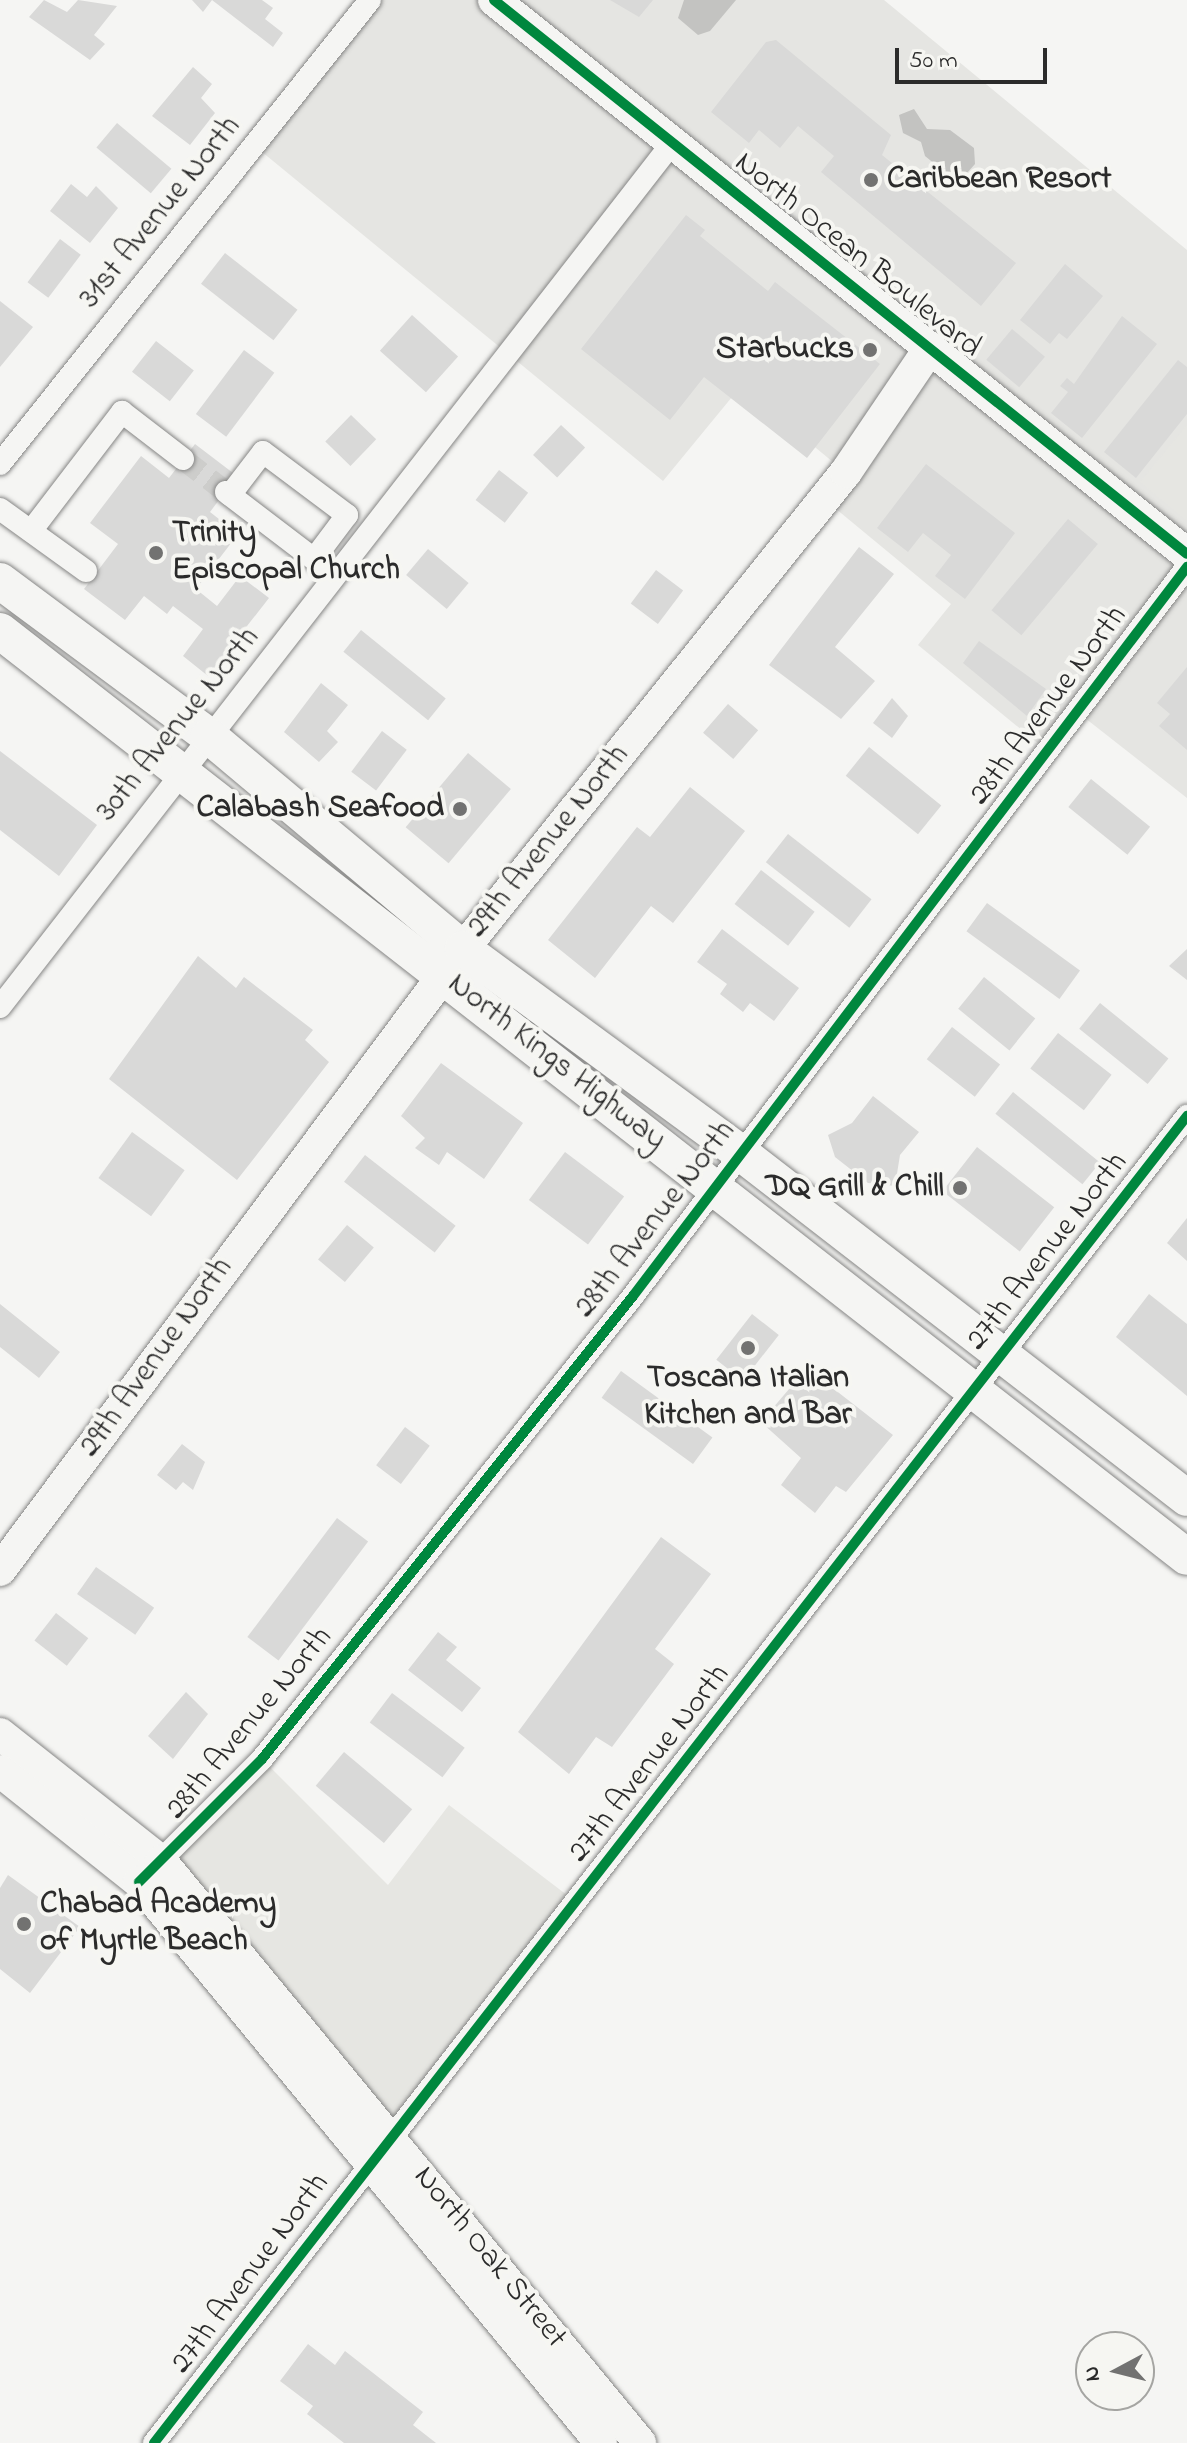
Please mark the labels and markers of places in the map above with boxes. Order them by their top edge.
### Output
place label: Caribbean Resort [887,161,1111,199]
marker: Caribbean Resort [862,171,880,189]
place label: Starbucks [716,331,854,369]
marker: Starbucks [861,341,879,359]
place label: Trinity Episcopal Church [172,516,400,591]
marker: Trinity Episcopal Church [147,544,165,562]
place label: Calabash Seafood [196,790,444,828]
marker: Calabash Seafood [451,800,469,818]
place label: DQ Grill & Chill [766,1169,944,1207]
marker: DQ Grill & Chill [951,1179,969,1197]
marker: Toscana Italian Kitchen and Bar [739,1339,757,1357]
place label: Toscana Italian Kitchen and Bar [644,1361,852,1436]
place label: Chabad Academy of Myrtle Beach [40,1887,276,1962]
marker: Chabad Academy of Myrtle Beach [15,1915,33,1933]

